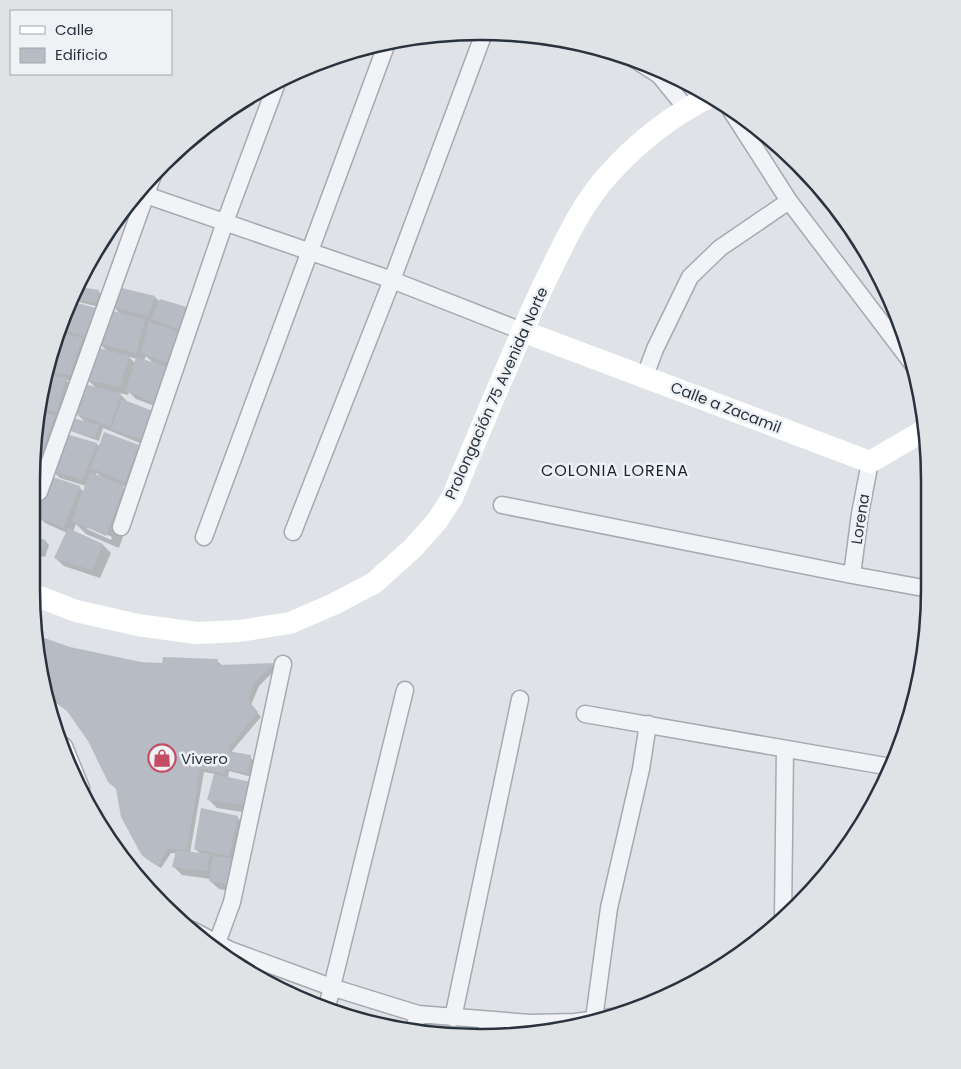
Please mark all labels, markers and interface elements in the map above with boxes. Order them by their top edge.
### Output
legend [10,10,172,75]
text: Calle [55,19,93,40]
text: Edificio [55,44,108,65]
street label: Prolongación 75 Avenida Norte [440,283,552,503]
street label: Calle a Zacamil [668,376,784,438]
district label: COLONIA LORENA [541,459,689,482]
street label: Lorena [846,492,874,546]
shop icon: Vivero [147,743,177,773]
place label: Vivero [181,748,228,769]

